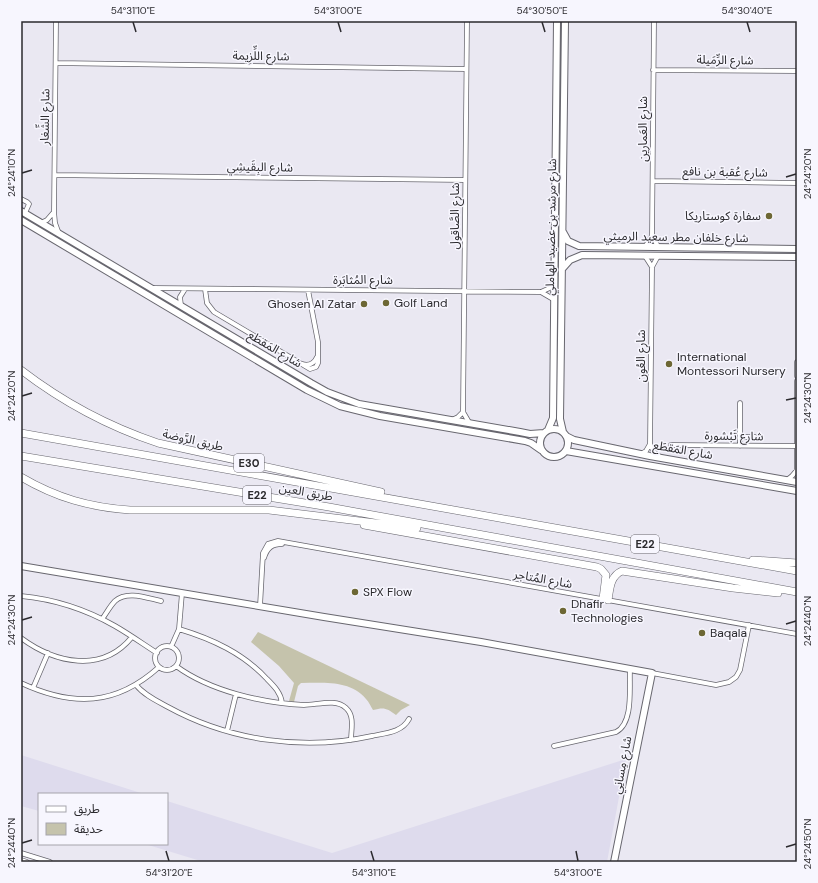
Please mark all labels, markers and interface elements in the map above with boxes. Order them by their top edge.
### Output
text: 54°31'10"E [111,4,156,17]
text: 54°31'00"E [314,4,362,17]
text: 54°30'50"E [516,4,568,17]
text: 54°30'40"E [722,4,773,17]
street label: شارع اللِّزِيمة [232,45,290,66]
street label: شارع الرِّمَيلة [696,52,754,69]
street label: شارع الشِّغار [35,88,54,147]
street label: شارع العَمارين [635,96,652,162]
text: 24°24'10"N [5,149,18,197]
text: 24°24'20"N [801,149,814,199]
street label: شارع البِقَيشِي [227,158,293,177]
street label: شارع مرشد بن عضيد الهاملي [542,158,562,296]
street label: شارع عُقبة بن نافع [682,163,768,182]
street label: شارع الصَّاقول [447,183,464,249]
place label: سفارة كوستاريكا [685,208,761,224]
marker: سفارة كوستاريكا [764,211,774,221]
street label: شارع خلفان مطر سعيد الرميثي [603,228,749,248]
street label: شارع المُثابَرة [333,272,393,289]
place label: Golf Land [394,295,447,311]
place label: Ghosen Al Zatar [268,296,357,312]
marker: Golf Land [381,298,391,308]
marker: Ghosen Al Zatar [359,299,369,309]
street label: شارع المَقطَع [245,327,305,372]
street label: شارع العُون [633,330,650,382]
place label: International Montessori Nursery [677,349,786,379]
marker: International Montessori Nursery [664,359,674,369]
text: 24°24'20"N [5,371,18,421]
text: 24°24'30"N [801,372,814,423]
street label: طريق الرَّوضة [161,425,225,455]
street label: شارع تَبْشورة [704,427,764,446]
street label: شارع المَقطَع [652,437,714,464]
road number: E30 [234,454,264,472]
street label: طريق العين [278,479,334,505]
road number: E22 [243,486,271,504]
road number: E22 [631,535,659,553]
street label: شارع المُتاجر [511,566,574,593]
place label: SPX Flow [363,584,412,600]
marker: SPX Flow [350,587,360,597]
text: 24°24'30"N [5,594,18,645]
place label: Dhafir Technologies [571,596,643,626]
text: 24°24'40"N [801,596,814,646]
marker: Dhafir Technologies [558,606,568,616]
place label: Baqala [710,625,747,641]
marker: Baqala [697,628,707,638]
street label: شارع مِسانِي [609,735,637,796]
legend [38,793,168,845]
text: طريق [74,801,100,817]
text: 24°24'40"N [5,818,18,868]
text: 24°24'50"N [801,819,814,869]
text: حديقة [74,821,103,837]
text: 54°31'20"E [145,866,193,879]
text: 54°31'10"E [352,866,397,879]
text: 54°31'00"E [554,866,602,879]

